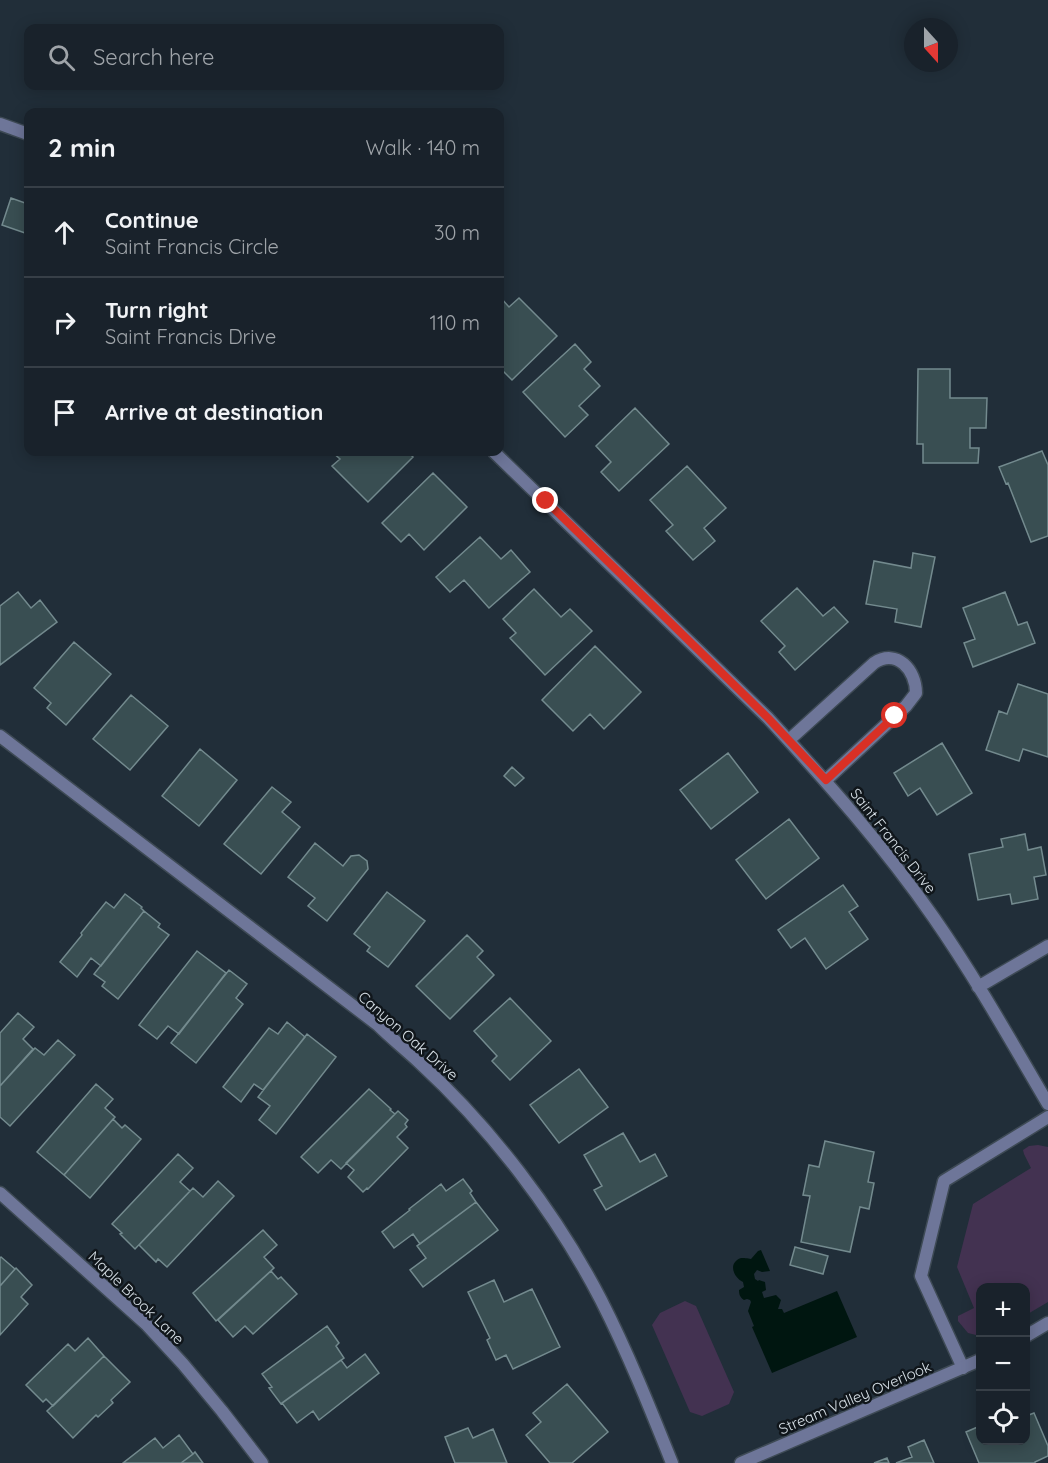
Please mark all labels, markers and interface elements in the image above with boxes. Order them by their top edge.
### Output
north arrow [904,18,958,72]
search box [24,24,504,90]
icon: search [45,41,78,74]
text: Search here [93,43,214,71]
text: 2 min [48,131,116,164]
text: Walk · 140 m [365,135,480,160]
text: Continue [105,206,199,234]
icon: ahead [48,216,81,249]
text: 30 m [434,220,480,245]
text: Saint Francis Circle [105,234,279,259]
text: Turn right [105,296,209,324]
icon: right [48,306,81,339]
text: 110 m [430,310,480,335]
text: Saint Francis Drive [105,324,276,349]
icon: arrive [48,396,81,429]
text: Arrive at destination [105,398,323,426]
route end [532,487,558,513]
route start [881,702,907,728]
street label: Saint Francis Drive [846,784,940,897]
street label: Canyon Oak Drive [354,987,462,1084]
street label: Maple Brook Lane [84,1247,188,1348]
map controls [976,1283,1030,1445]
button: + [976,1283,1030,1337]
button: − [976,1337,1030,1391]
street label: Stream Valley Overlook [776,1357,934,1438]
button: locate [976,1391,1030,1445]

